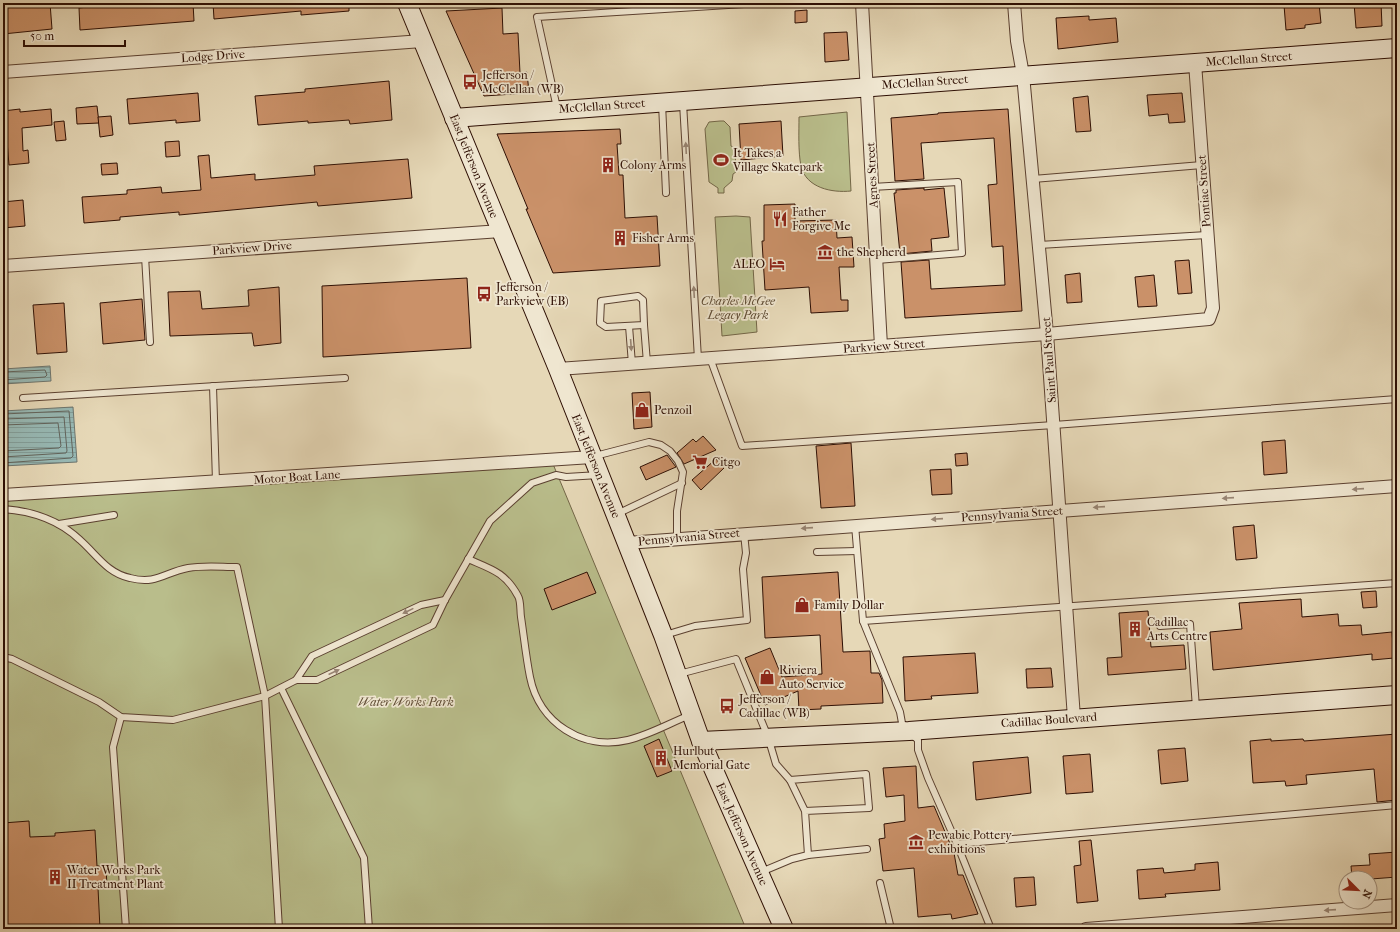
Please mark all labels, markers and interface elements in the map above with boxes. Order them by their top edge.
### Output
scale bar [24,22,125,48]
text: 50 m [30,29,54,43]
street label: Lodge Drive [181,47,246,65]
street label: McClellan Street [1205,49,1293,69]
place label: Jefferson / McClellan (WB) [481,68,564,96]
street label: McClellan Street [881,72,969,92]
bus stop icon: Jefferson / McClellan (WB) [461,73,479,91]
street label: McClellan Street [558,96,646,116]
street label: East Jefferson Avenue [447,112,501,220]
street label: Agnes Street [863,141,881,209]
one-way arrow [683,142,690,154]
place label: It Takes a Village Skatepark [732,146,824,174]
sports icon: It Takes a Village Skatepark [712,151,730,169]
street label: Pontiac Street [1194,154,1214,228]
building icon: Colony Arms [599,156,617,174]
place label: Colony Arms [620,158,687,172]
place label: Father Forgive Me [792,205,850,233]
restaurant icon: Father Forgive Me [771,210,789,228]
building icon: Fisher Arms [611,229,629,247]
place label: Fisher Arms [632,231,695,245]
street label: Parkview Drive [212,238,292,258]
museum icon: the Shepherd [816,243,834,261]
place label: the Shepherd [837,245,906,259]
hotel icon: ALEO [768,255,786,273]
place label: ALEO [732,257,765,271]
place label: Jefferson / Parkview (EB) [495,280,569,308]
bus stop icon: Jefferson / Parkview (EB) [475,285,493,303]
one-way arrow [691,286,698,298]
park label: Charles McGee Legacy Park [701,294,776,322]
street label: Saint Paul Street [1039,316,1059,403]
street label: Parkview Street [842,336,926,356]
one-way arrow [627,339,634,351]
shop icon: Penzoil [633,401,651,419]
place label: Penzoil [654,403,693,417]
street label: East Jefferson Avenue [569,412,623,520]
supermarket icon: Citgo [691,453,709,471]
place label: Citgo [712,455,740,469]
street label: Motor Boat Lane [253,467,341,487]
one-way arrow [1352,485,1364,492]
one-way arrow [1222,494,1234,501]
street label: Pennsylvania Street [960,503,1064,525]
one-way arrow [1093,504,1105,511]
one-way arrow [931,516,943,523]
street label: Pennsylvania Street [637,525,741,548]
one-way arrow [801,525,813,532]
shop icon: Family Dollar [793,596,811,614]
place label: Family Dollar [814,598,885,612]
one-way arrow [402,608,414,614]
place label: Cadillac Arts Centre [1146,615,1207,643]
building icon: Cadillac Arts Centre [1126,620,1144,638]
place label: Riviera Auto Service [778,663,844,691]
shop icon: Riviera Auto Service [758,668,776,686]
one-way arrow [328,669,339,675]
place label: Jefferson / Cadillac (WB) [738,692,810,720]
park label: Water Works Park [358,695,454,709]
bus stop icon: Jefferson / Cadillac (WB) [718,697,736,715]
street label: Cadillac Boulevard [1000,710,1098,730]
place label: Hurlbut Memorial Gate [673,744,750,772]
building icon: Hurlbut Memorial Gate [652,749,670,767]
street label: East Jefferson Avenue [713,780,771,888]
place label: Pewabic Pottery exhibitions [928,828,1012,856]
museum icon: Pewabic Pottery exhibitions [907,833,925,851]
place label: Water Works Park II Treatment Plant [66,863,165,891]
building icon: Water Works Park II Treatment Plant [46,868,64,886]
north arrow [1338,870,1378,910]
text: N [1359,887,1374,901]
one-way arrow [1324,907,1336,914]

